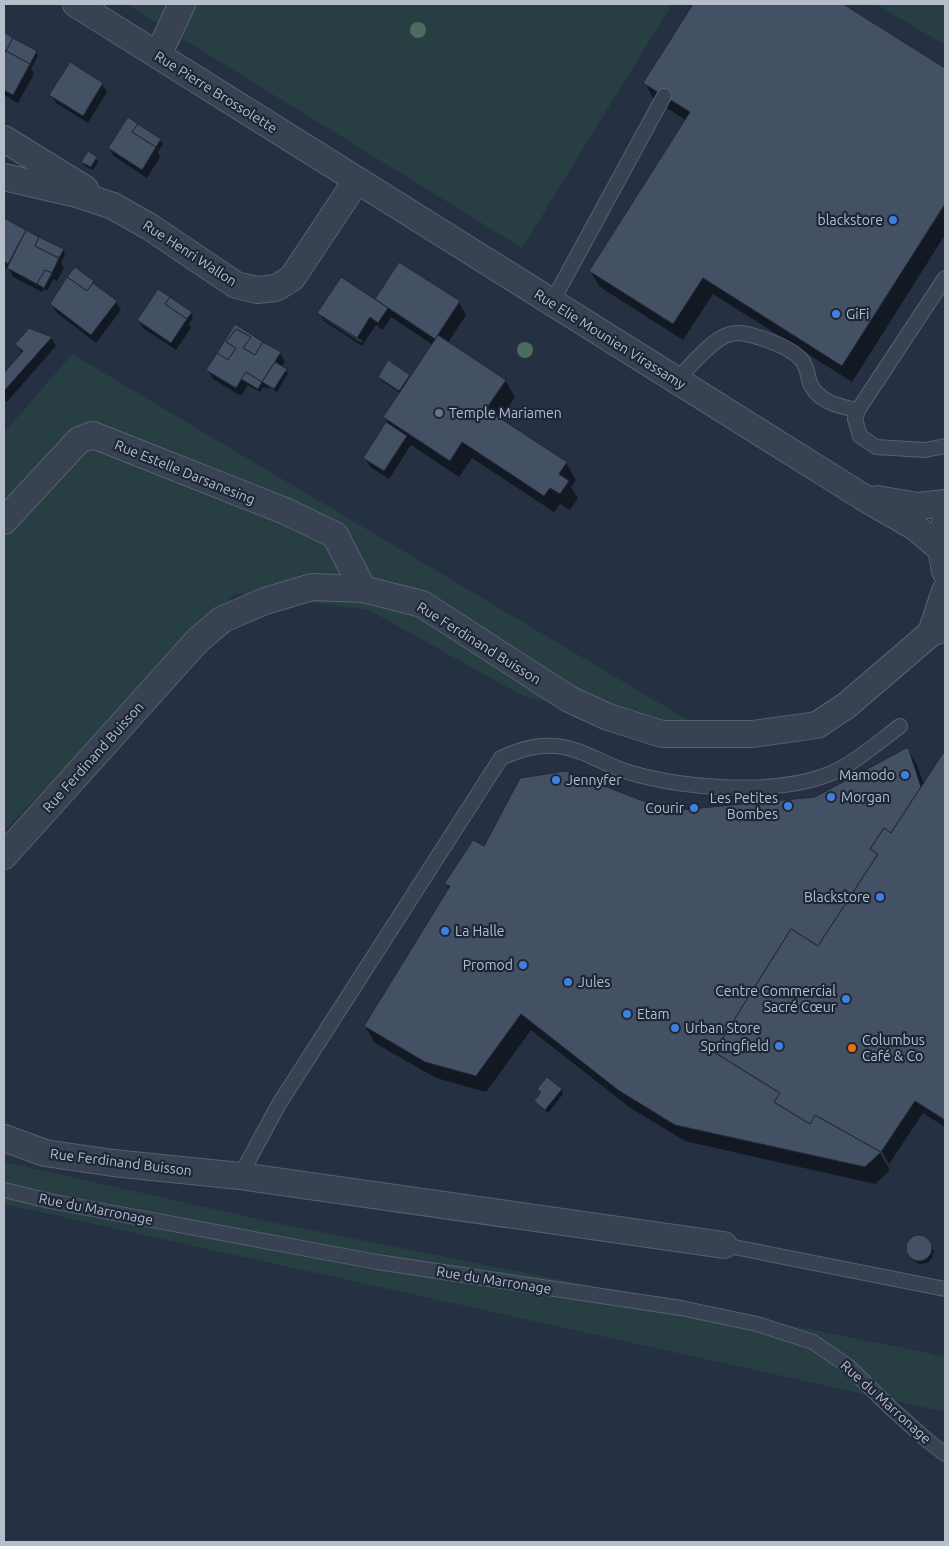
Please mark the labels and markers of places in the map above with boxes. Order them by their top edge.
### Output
place label: blackstore [818,212,883,228]
marker: blackstore [887,214,899,226]
place label: GiFi [846,306,869,322]
marker: GiFi [830,308,842,320]
place label: Temple Mariamen [449,405,562,421]
marker: Temple Mariamen [433,407,445,419]
place label: Mamodo [839,767,895,783]
marker: Mamodo [899,769,911,781]
place label: Jennyfer [566,772,622,788]
marker: Jennyfer [550,774,562,786]
place label: Morgan [841,789,890,805]
place label: Les Petites Bombes [710,790,778,822]
marker: Morgan [825,791,837,803]
place label: Courir [645,800,685,816]
marker: Les Petites Bombes [782,800,794,812]
marker: Courir [688,802,700,814]
place label: Blackstore [804,889,870,905]
marker: Blackstore [874,891,886,903]
place label: La Halle [455,923,505,939]
marker: La Halle [439,925,451,937]
place label: Promod [463,957,513,973]
marker: Promod [517,959,529,971]
place label: Jules [578,974,610,990]
marker: Jules [562,976,574,988]
place label: Centre Commercial Sacré Cœur [715,983,837,1015]
marker: Centre Commercial Sacré Cœur [840,993,852,1005]
place label: Etam [637,1006,670,1022]
marker: Etam [621,1008,633,1020]
place label: Urban Store [685,1020,760,1036]
marker: Urban Store [669,1022,681,1034]
place label: Columbus Café & Co [862,1032,925,1064]
place label: Springfield [700,1038,769,1054]
marker: Springfield [773,1040,785,1052]
marker: Columbus Café & Co [846,1042,858,1054]

